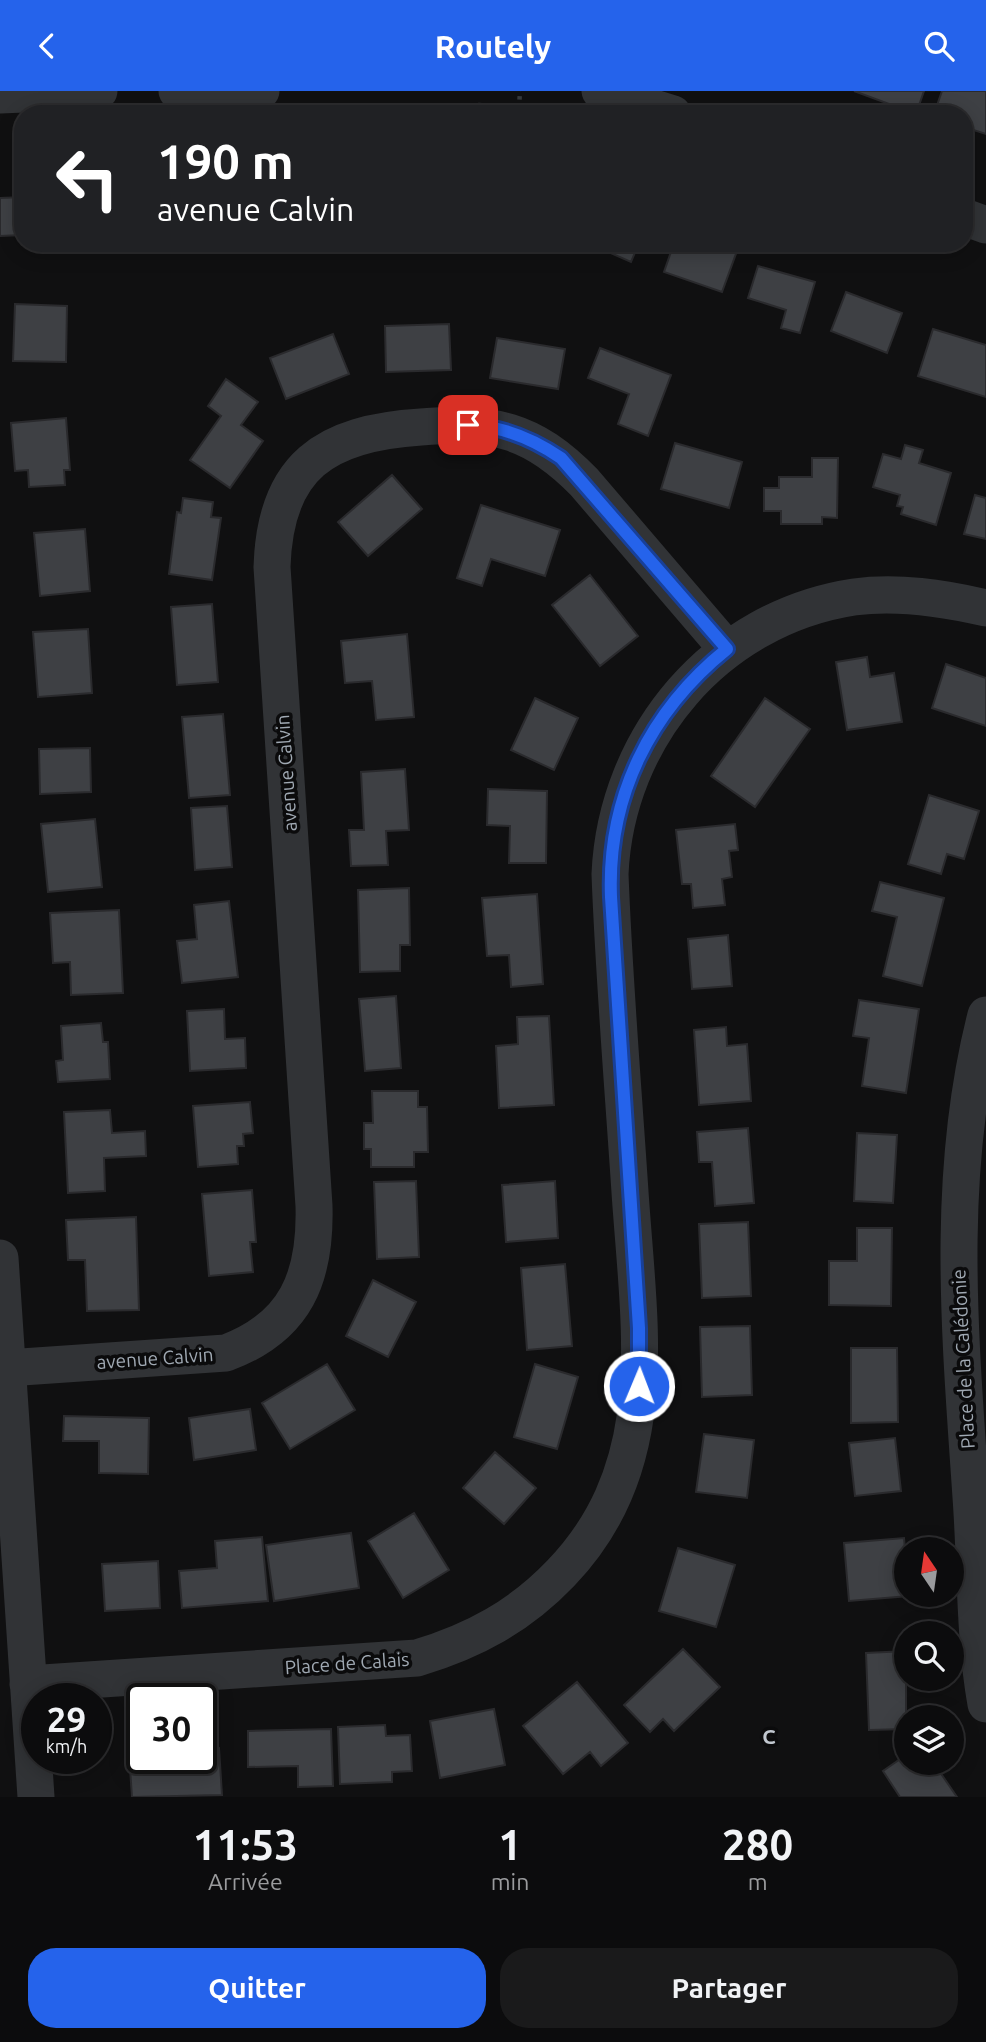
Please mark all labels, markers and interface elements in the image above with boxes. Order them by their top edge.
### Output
icon: back [28,27,66,65]
icon: search [920,27,958,65]
text: Routely [435,28,551,64]
icon: left [42,133,133,224]
text: 190 m [157,133,294,188]
text: avenue Calvin [157,191,354,227]
pin [438,395,498,455]
icon: arrive [449,406,487,444]
street label: avenue Calvin [271,714,301,832]
street label: Place de la Calédonie [947,1269,979,1449]
street label: avenue Calvin [96,1343,214,1373]
position arrow [602,1349,676,1423]
north arrow [894,1537,964,1607]
map controls [894,1537,964,1775]
button: search [894,1621,964,1691]
street label: Place de Calais [284,1648,410,1678]
speed limit sign: 30 [126,1683,217,1774]
text: 29 [47,1699,86,1739]
button: layers [894,1705,964,1775]
district label: C [762,1724,776,1748]
text: km/h [46,1736,87,1756]
text: 11:53 [193,1821,298,1868]
text: 1 [498,1821,522,1868]
text: 280 [722,1821,793,1868]
text: Arrivée [208,1869,283,1894]
text: min [491,1869,529,1894]
text: m [748,1869,768,1894]
button: Quitter [28,1948,486,2028]
button: Partager [500,1948,958,2028]

